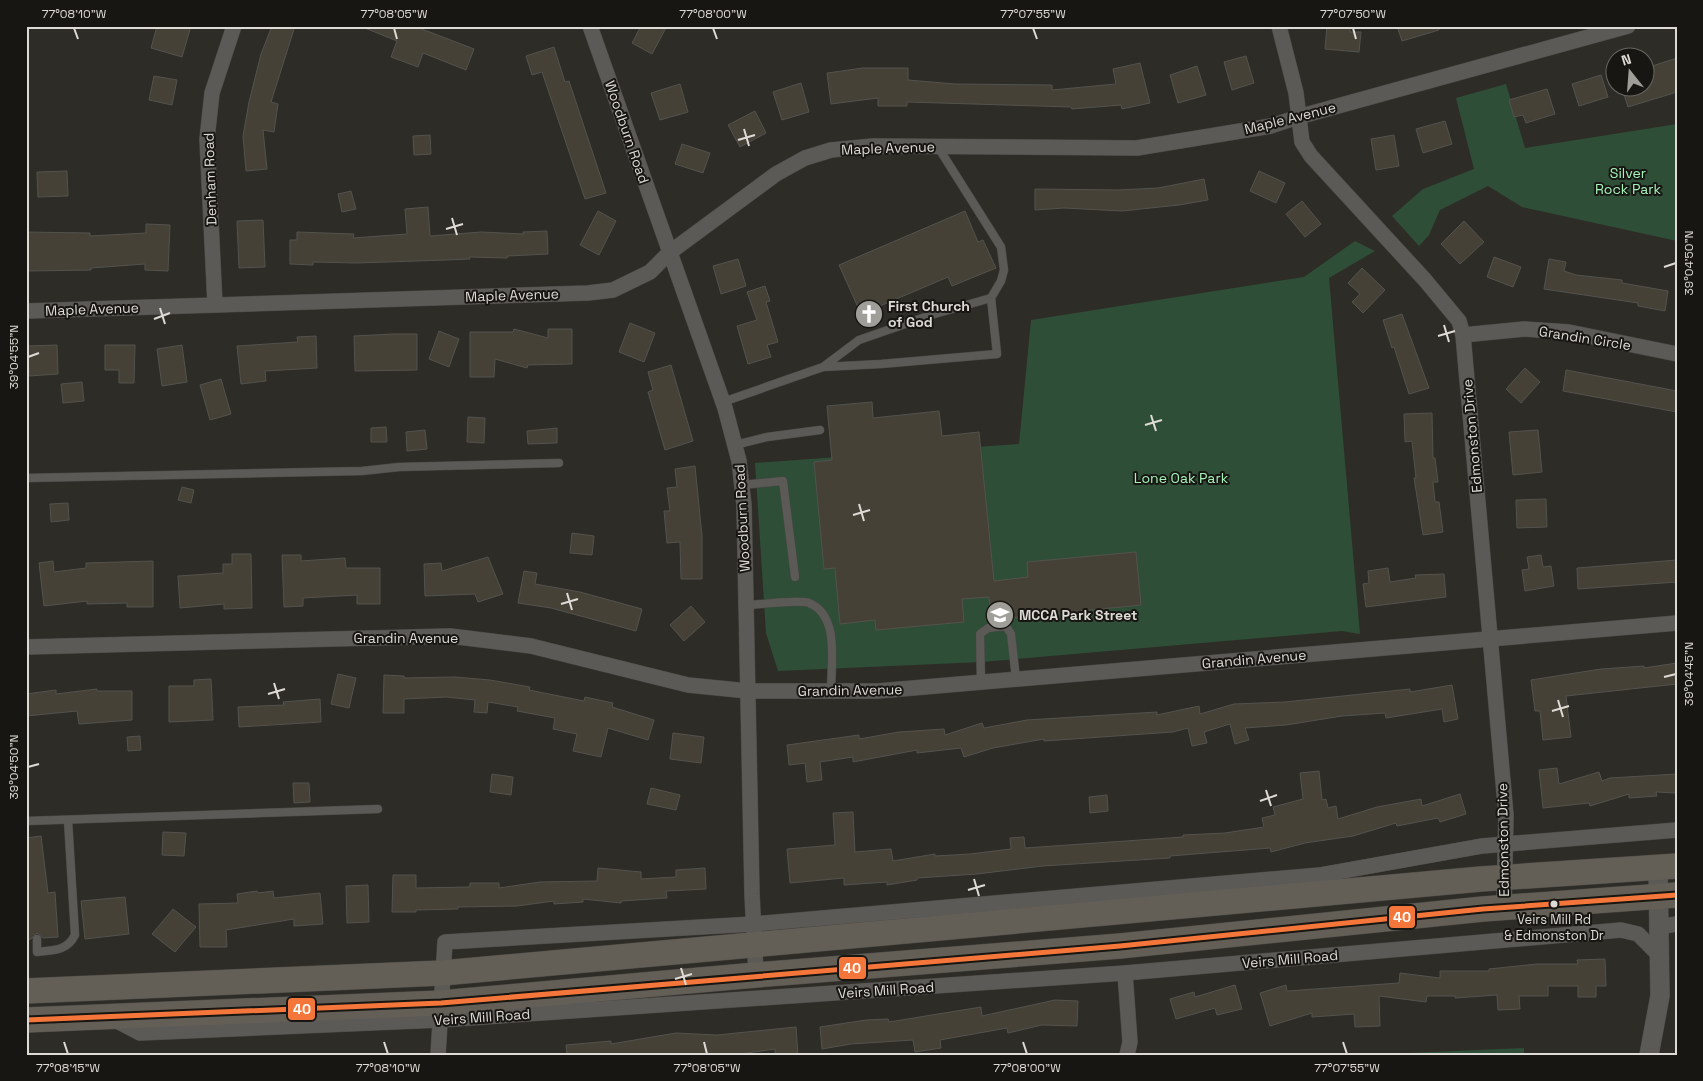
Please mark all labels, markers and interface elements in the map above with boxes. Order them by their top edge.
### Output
text: 77°08'10"W [42,6,107,22]
text: 77°08'05"W [361,6,428,22]
text: 77°08'00"W [679,6,747,22]
text: 77°07'55"W [1000,6,1066,22]
text: 77°07'50"W [1320,6,1386,22]
north arrow [1606,48,1656,98]
text: N [1619,50,1633,70]
street label: Woodburn Road [601,78,653,186]
street label: Maple Avenue [1242,98,1338,138]
street label: Denham Road [199,132,221,226]
street label: Maple Avenue [841,137,935,159]
park label: Silver Rock Park [1595,164,1662,198]
text: 39°04'50"N [1681,231,1697,295]
street label: Maple Avenue [465,284,559,306]
place label: First Church of God [888,297,970,331]
street label: Maple Avenue [45,298,139,320]
church icon: First Church of God [854,299,884,329]
street label: Grandin Circle [1538,322,1632,354]
text: 39°04'55"N [6,325,22,389]
street label: Edmonston Drive [1458,378,1486,494]
street label: Woodburn Road [730,464,754,572]
park label: Lone Oak Park [1134,469,1229,487]
school or university icon: MCCA Park Street [985,600,1015,630]
place label: MCCA Park Street [1019,606,1137,624]
street label: Grandin Avenue [354,629,458,647]
text: 39°04'45"N [1681,642,1697,706]
street label: Grandin Avenue [1201,645,1307,673]
street label: Grandin Avenue [797,680,903,700]
text: 39°04'50"N [6,735,22,799]
street label: Edmonston Drive [1493,783,1513,897]
marker: Veirs Mill Rd & Edmonston Dr [1549,899,1559,909]
line badge: 40 [1388,905,1416,929]
text: 40 [1393,908,1411,926]
place label: Veirs Mill Rd & Edmonston Dr [1504,911,1604,944]
street label: Veirs Mill Road [1241,946,1339,972]
line badge: 40 [838,956,867,980]
text: 40 [843,959,861,977]
street label: Veirs Mill Road [837,978,935,1002]
line badge: 40 [287,997,316,1021]
text: 40 [293,1000,311,1018]
street label: Veirs Mill Road [433,1005,531,1029]
text: 77°08'15"W [36,1060,101,1076]
text: 77°08'10"W [356,1060,421,1076]
text: 77°08'05"W [674,1060,741,1076]
text: 77°08'00"W [993,1060,1061,1076]
text: 77°07'55"W [1314,1060,1380,1076]

